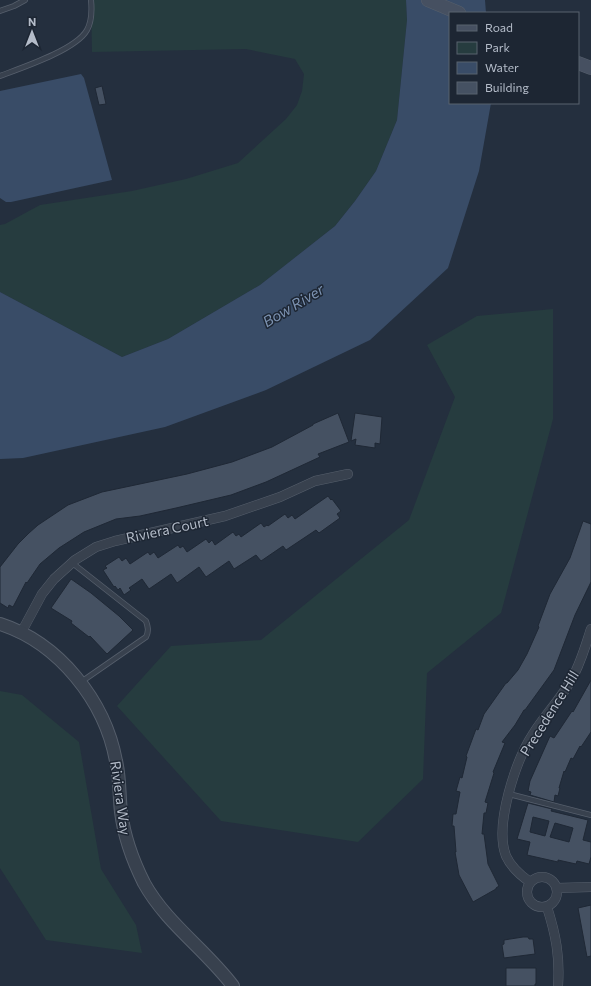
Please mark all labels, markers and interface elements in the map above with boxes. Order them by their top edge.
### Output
north arrow [12,12,52,52]
legend [449,12,579,104]
text: N [28,15,36,28]
text: Road [485,20,513,34]
text: Park [485,40,511,54]
text: Water [485,60,519,74]
text: Building [485,80,529,94]
water label: Bow River [259,279,328,330]
street label: Riviera Court [124,512,210,546]
street label: Precedence Hill [516,667,582,759]
street label: Riviera Way [107,760,135,836]

